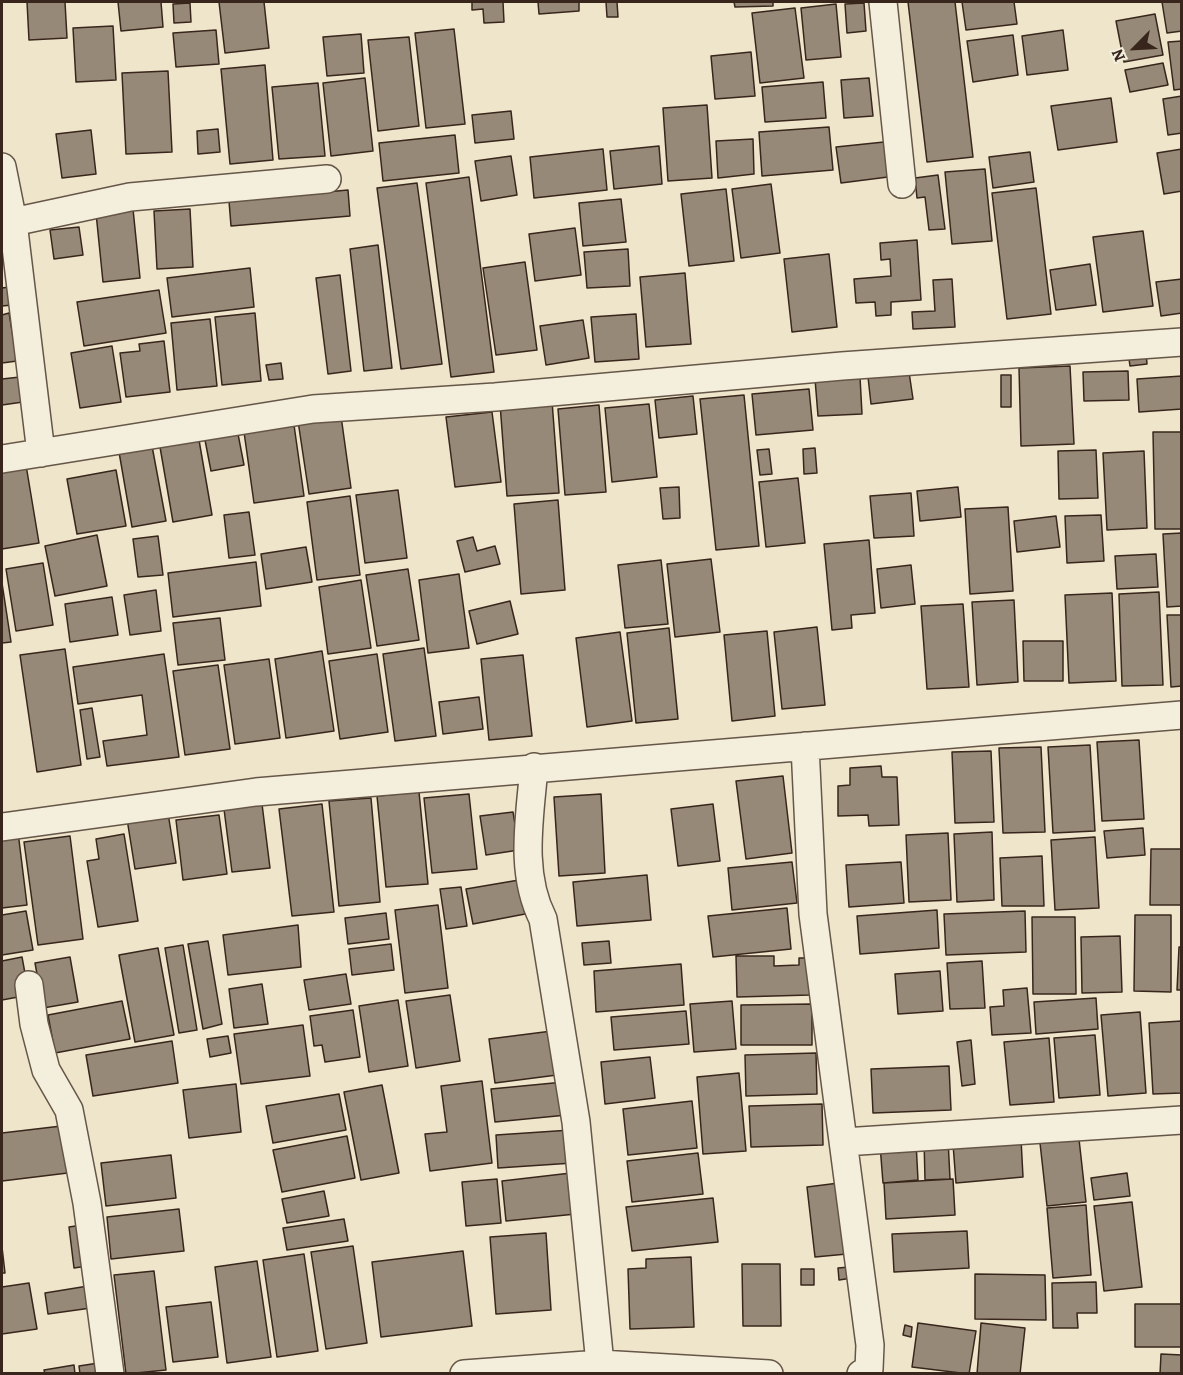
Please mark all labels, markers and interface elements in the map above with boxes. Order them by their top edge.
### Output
north arrow [1105,18,1165,78]
text: N [1106,46,1131,65]

